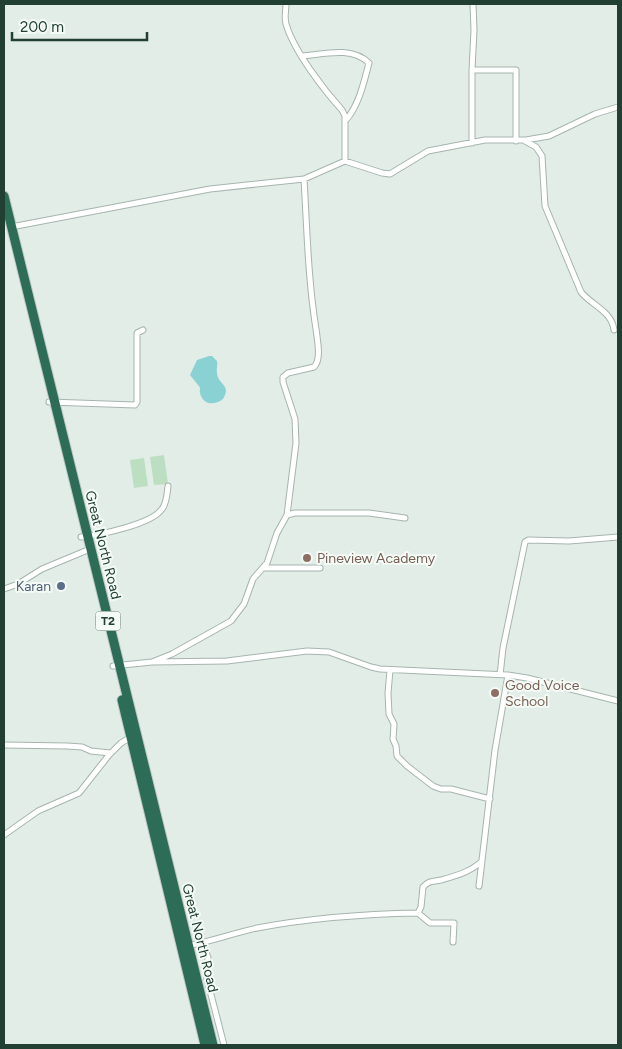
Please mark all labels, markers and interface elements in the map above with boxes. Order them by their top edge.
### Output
scale bar [12,10,148,42]
text: 200 m [20,18,64,36]
street label: Great North Road [81,489,125,601]
place label: Pineview Academy [317,550,436,567]
marker: Pineview Academy [301,552,313,564]
place label: Karan [16,578,51,595]
marker: Karan [55,580,67,592]
road number: T2 [96,612,120,630]
place label: Good Voice School [505,677,580,710]
marker: Good Voice School [489,687,501,699]
street label: Great North Road [178,882,222,994]

